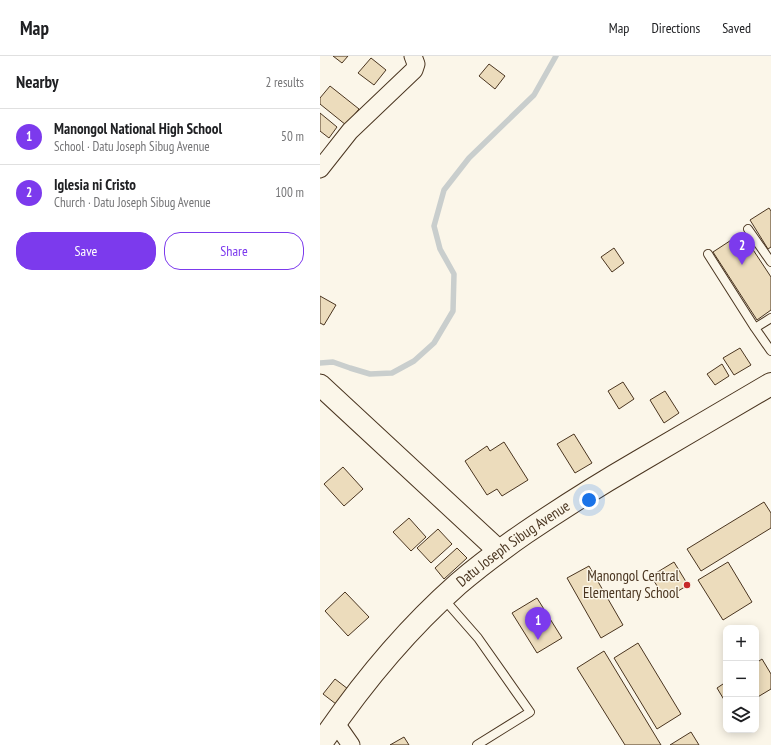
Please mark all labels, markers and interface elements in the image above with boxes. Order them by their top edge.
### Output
text: Map [20,16,49,40]
text: Map [609,19,629,37]
text: Directions [651,19,700,37]
text: Saved [722,19,751,37]
text: Nearby [16,71,59,93]
text: 2 results [265,74,304,91]
text: Manongol National High School [54,119,222,138]
text: 1 [26,128,32,145]
text: 50 m [281,128,304,145]
text: School · Datu Joseph Sibug Avenue [54,138,210,155]
text: Iglesia ni Cristo [54,175,136,194]
text: 2 [26,184,32,201]
text: 100 m [275,184,304,201]
text: Church · Datu Joseph Sibug Avenue [54,194,211,211]
button: Save [16,232,156,270]
button: Share [164,232,304,270]
pin: 2 [729,232,755,265]
your location [579,490,599,510]
street label: Datu Joseph Sibug Avenue [452,496,573,590]
place label: Manongol Central Elementary School [583,566,680,602]
marker: Manongol Central Elementary School [682,580,692,590]
pin: 1 [525,607,551,640]
map controls [723,625,759,733]
button: + [723,625,759,661]
button: − [723,661,759,697]
button: layers [723,697,759,733]

